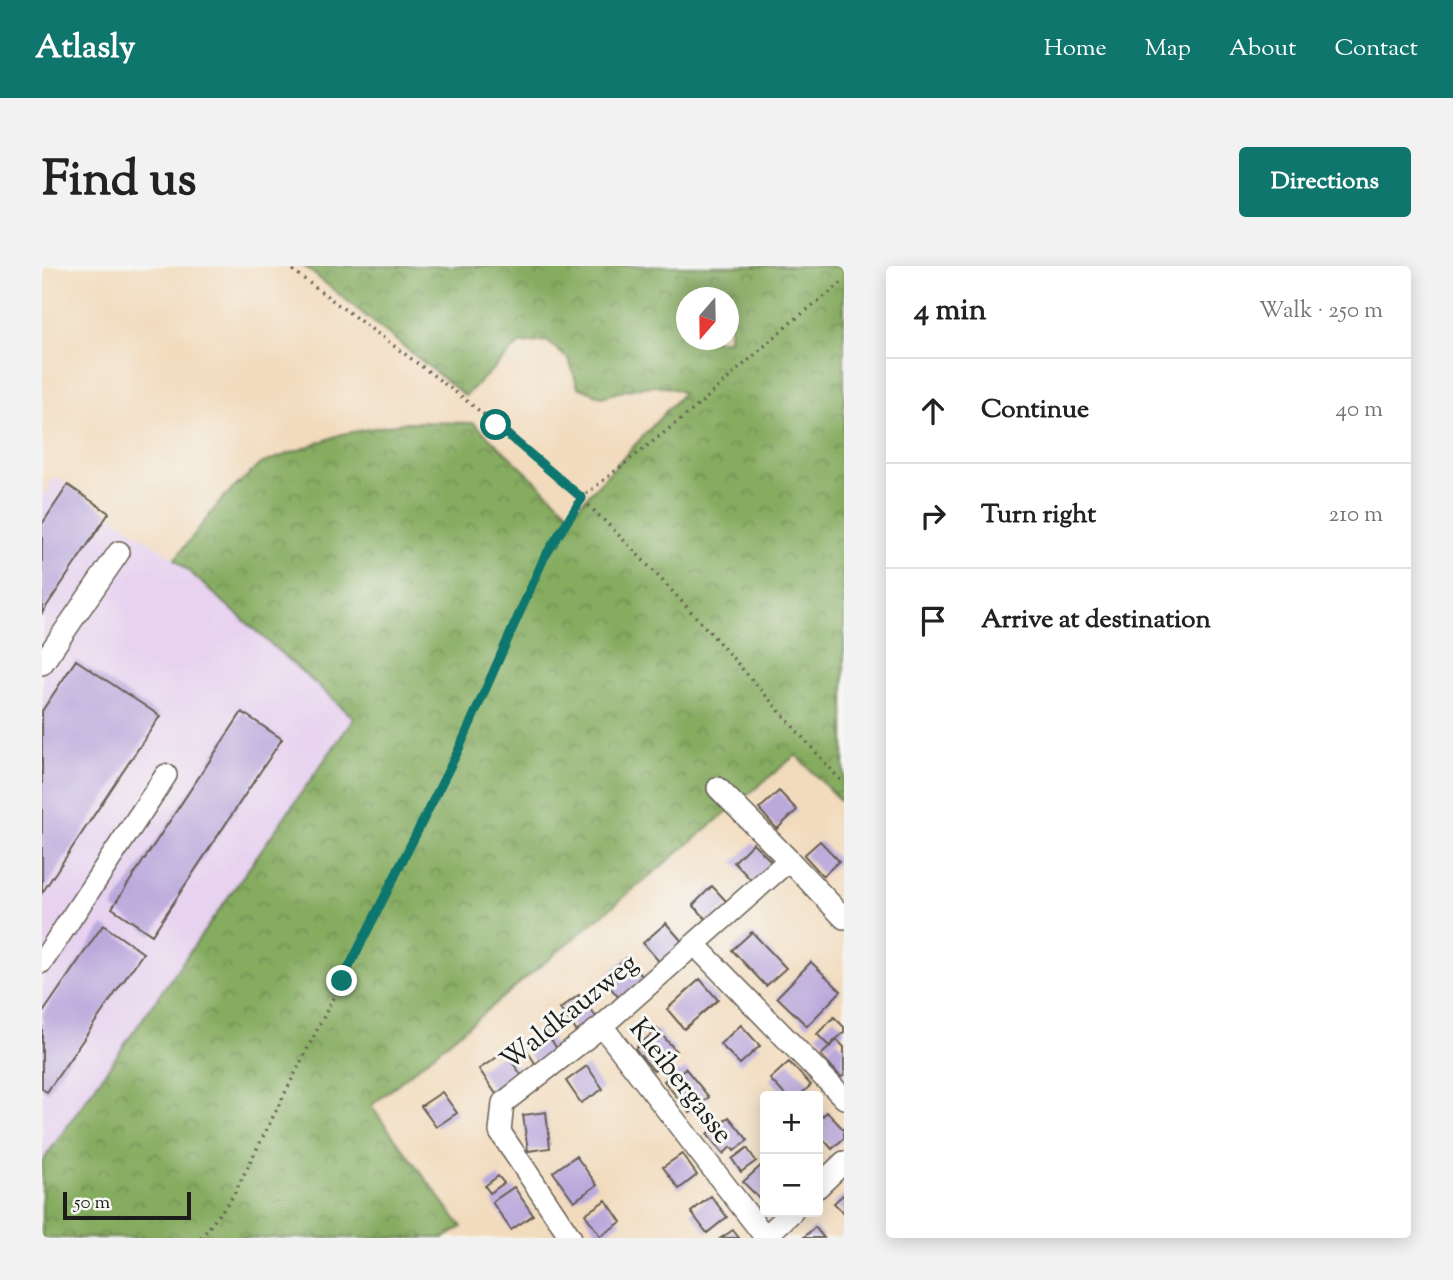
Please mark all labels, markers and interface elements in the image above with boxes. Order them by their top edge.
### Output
text: Atlasly [35,25,135,73]
text: Home [1044,32,1107,66]
text: Map [1145,32,1191,66]
text: About [1229,32,1296,66]
text: Contact [1334,32,1418,66]
text: Find us [42,147,196,217]
button: Directions [1239,147,1411,217]
north arrow [676,287,739,350]
text: 4 min [914,290,987,333]
text: Walk · 250 m [1259,295,1383,328]
icon: ahead [914,392,952,430]
text: Continue [981,392,1089,429]
text: 40 m [1336,394,1383,427]
route start [480,409,511,440]
icon: right [914,497,952,535]
text: Turn right [981,497,1096,534]
text: 210 m [1329,499,1383,532]
icon: arrive [914,602,952,640]
text: Arrive at destination [981,602,1211,639]
street label: Waldkauzweg [492,945,648,1081]
route end [326,965,357,996]
street label: Kleibergasse [618,1011,742,1153]
map controls [760,1091,823,1217]
button: + [760,1091,823,1154]
button: − [760,1154,823,1217]
scale bar [63,1189,191,1221]
text: 50 m [74,1190,110,1217]

